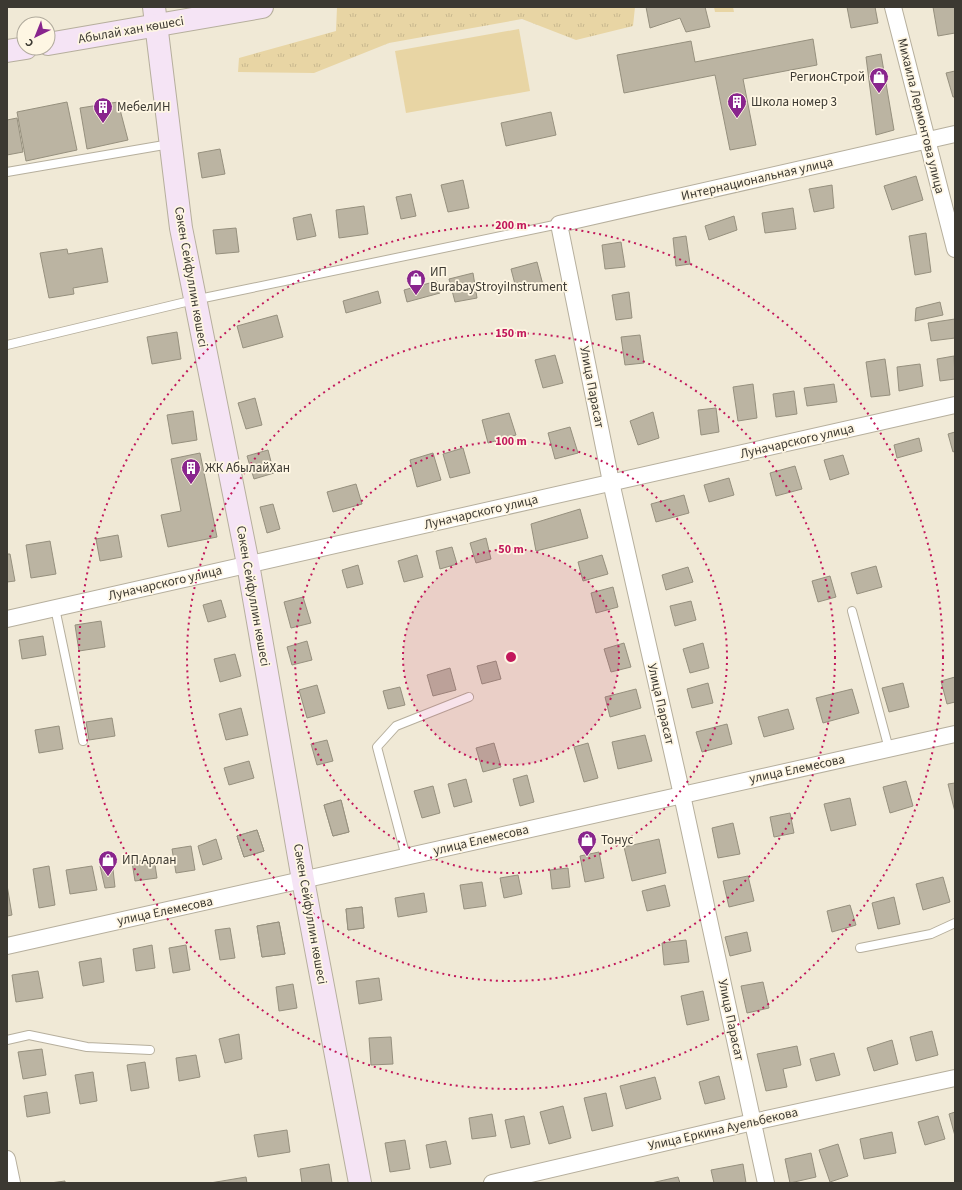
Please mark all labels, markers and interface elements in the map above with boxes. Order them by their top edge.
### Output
street label: Абылай хан көшесі [77,12,185,48]
north arrow [16,16,56,56]
text: С [22,35,37,51]
street label: Михаила Лермонтова улица [893,36,949,196]
shop icon: РегионСтрой [868,66,890,94]
place label: РегионСтрой [790,68,865,86]
building icon: Школа номер 3 [726,91,748,119]
place label: Школа номер 3 [751,93,837,111]
building icon: МебелИН [92,96,114,124]
place label: МебелИН [117,98,170,116]
street label: Интернациональная улица [679,153,835,205]
street label: Сәкен Сейфуллин көшесі [170,205,212,349]
text: 200 m [495,217,527,234]
place label: ИП BurabayStroyiInstrument [430,263,568,296]
shop icon: ИП BurabayStroyiInstrument [405,268,427,296]
text: 150 m [495,325,527,342]
street label: Улица Парасат [575,345,609,429]
street label: Луначарского улица [738,419,856,463]
text: 100 m [495,433,527,450]
building icon: ЖК АбылайХан [180,457,202,485]
place label: ЖК АбылайХан [205,459,290,477]
street label: Луначарского улица [422,490,540,534]
street label: Сәкен Сейфуллин көшесі [232,524,274,668]
text: 50 m [498,541,524,558]
street label: Луначарского улица [106,561,224,605]
centre of rings [504,650,518,664]
street label: Улица Парасат [643,662,679,746]
street label: улица Елемесова [747,750,847,788]
street label: улица Елемесова [432,820,530,860]
shop icon: Тонус [576,829,598,857]
place label: Тонус [601,831,633,849]
street label: Сәкен Сейфуллин көшесі [289,842,331,986]
shop icon: ИП Арлан [97,849,119,877]
place label: ИП Арлан [122,851,177,869]
street label: улица Елемесова [115,892,215,930]
street label: Улица Парасат [714,978,748,1062]
street label: Улица Еркина Ауельбекова [646,1103,800,1155]

